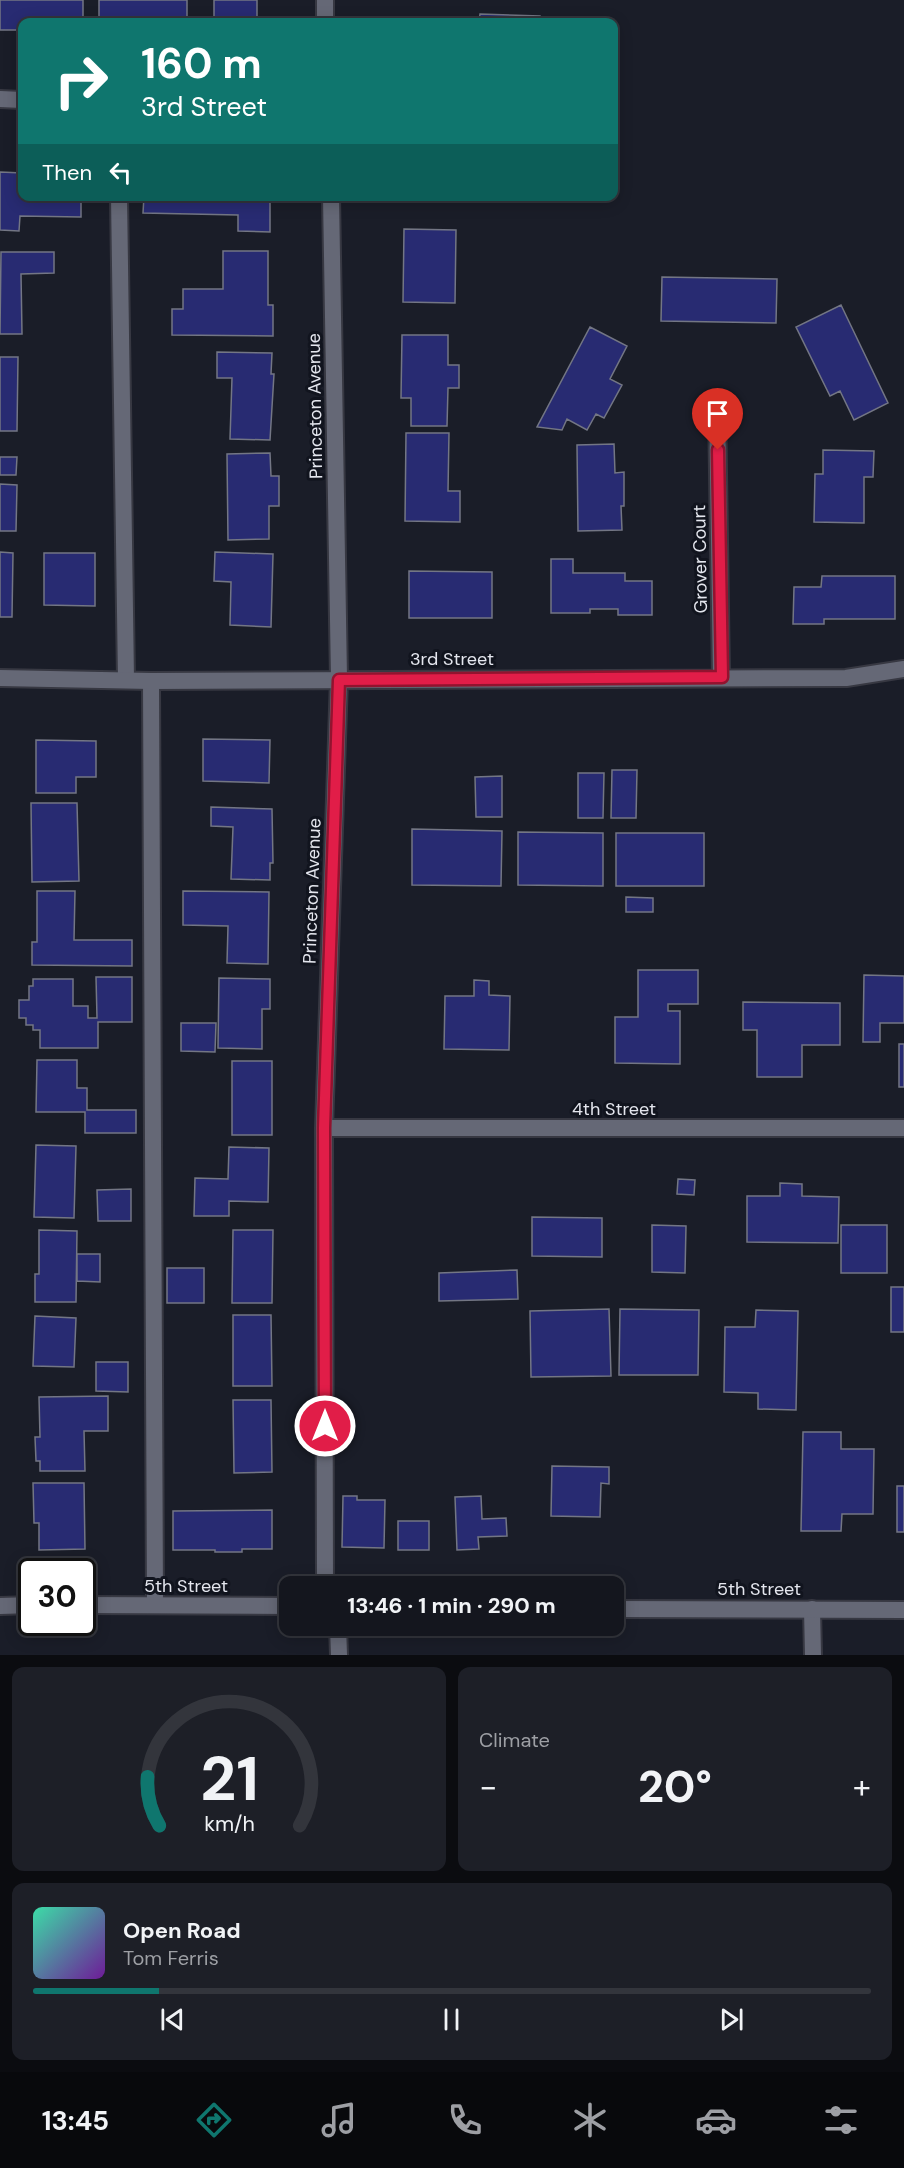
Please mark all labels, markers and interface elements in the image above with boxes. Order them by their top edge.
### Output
text: 160 m [141,36,262,91]
icon: right [42,42,120,120]
text: 3rd Street [141,89,267,124]
icon: left [104,156,137,189]
text: Then [42,158,92,187]
street label: Princeton Avenue [302,333,328,479]
pin [692,388,743,450]
icon: arrive [701,397,734,430]
street label: Grover Court [687,505,713,613]
street label: 3rd Street [410,647,494,671]
street label: Princeton Avenue [297,818,327,964]
street label: 4th Street [572,1097,656,1121]
position arrow [293,1394,357,1458]
speed limit sign: 30 [18,1558,96,1636]
street label: 5th Street [144,1574,228,1598]
street label: 5th Street [717,1577,801,1601]
text: 13:46 · 1 min · 290 m [347,1591,556,1620]
text: Climate [479,1727,550,1753]
text: 21 [200,1738,258,1819]
text: 20° [638,1757,712,1816]
text: − [479,1765,497,1808]
text: + [853,1765,871,1808]
text: km/h [204,1810,254,1838]
text: Open Road [123,1916,241,1945]
text: Tom Ferris [123,1945,219,1971]
icon: previous [156,2003,189,2036]
icon: pause [435,2003,468,2036]
icon: next [715,2003,748,2036]
icon: directions [193,2099,235,2141]
icon: music [318,2099,360,2141]
icon: phone [444,2099,486,2141]
icon: climate [569,2099,611,2141]
icon: car [695,2099,737,2141]
icon: filters [820,2099,862,2141]
text: 13:45 [42,2103,109,2138]

